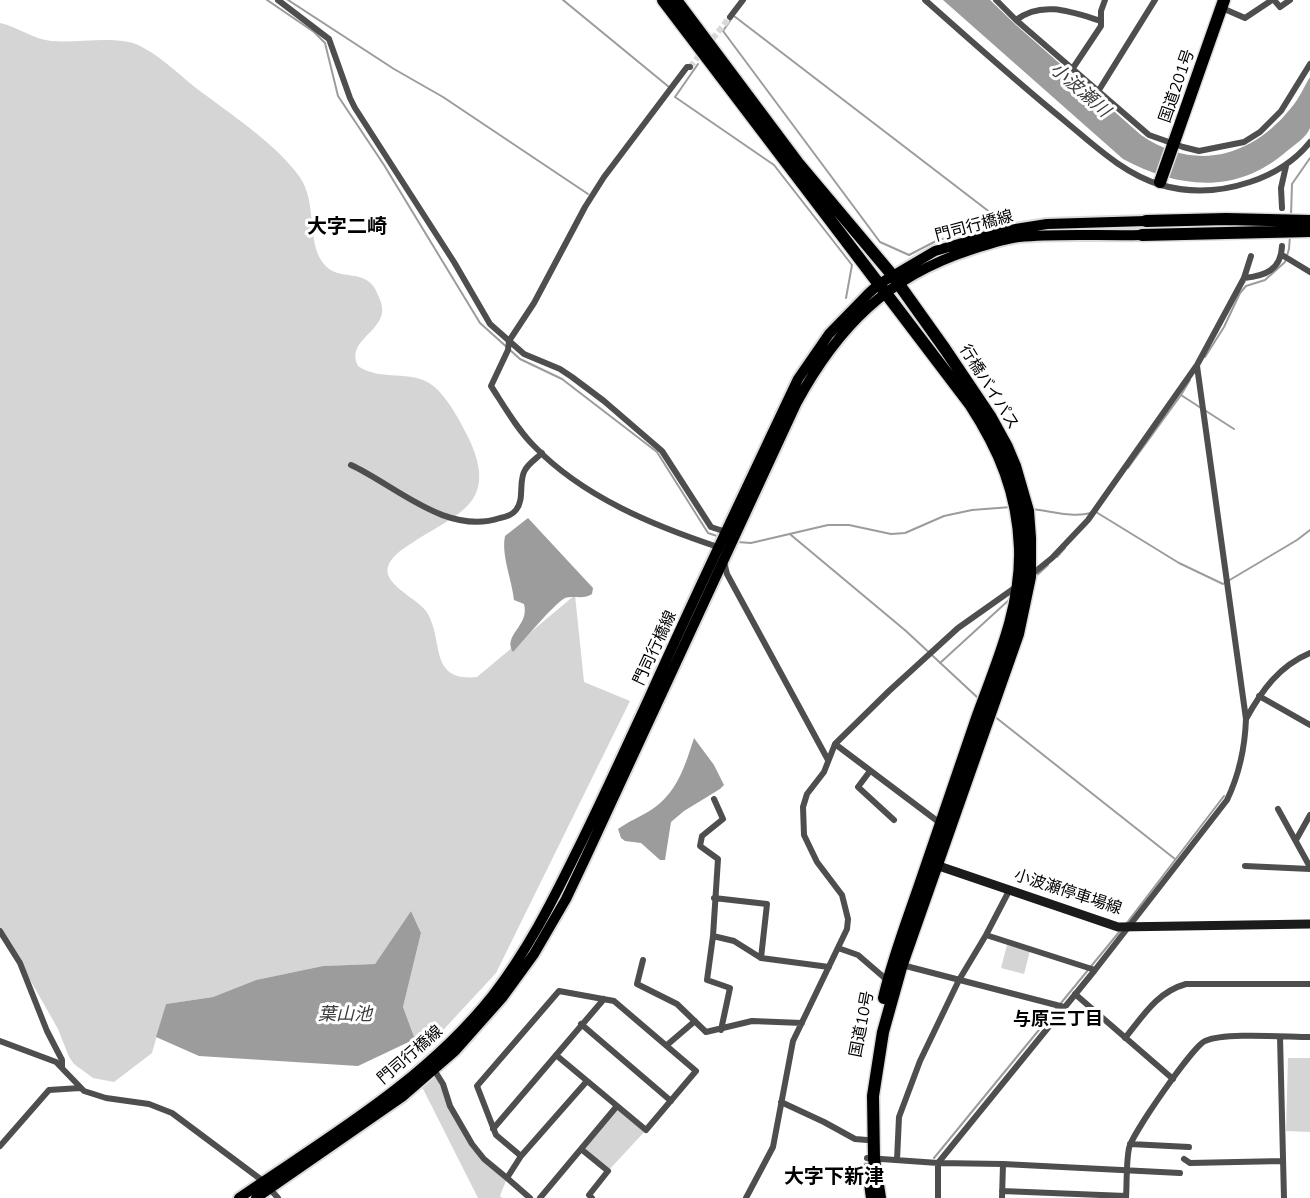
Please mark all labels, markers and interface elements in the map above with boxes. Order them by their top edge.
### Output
street label: 国道201号 [1155,47,1199,125]
water label: 小波瀬川 [1046,58,1114,122]
street label: 門司行橋線 [933,206,1015,246]
district label: 大字二崎 [307,215,387,239]
street label: 行橋バイパス [955,341,1023,433]
street label: 門司行橋線 [629,608,681,688]
street label: 小波瀬停車場線 [1012,866,1124,918]
street label: 国道10号 [846,989,878,1059]
water label: 葉山池 [318,1004,372,1026]
district label: 与原三丁目 [1013,1009,1103,1031]
street label: 門司行橋線 [374,1022,446,1088]
district label: 大字下新津 [784,1165,884,1189]

